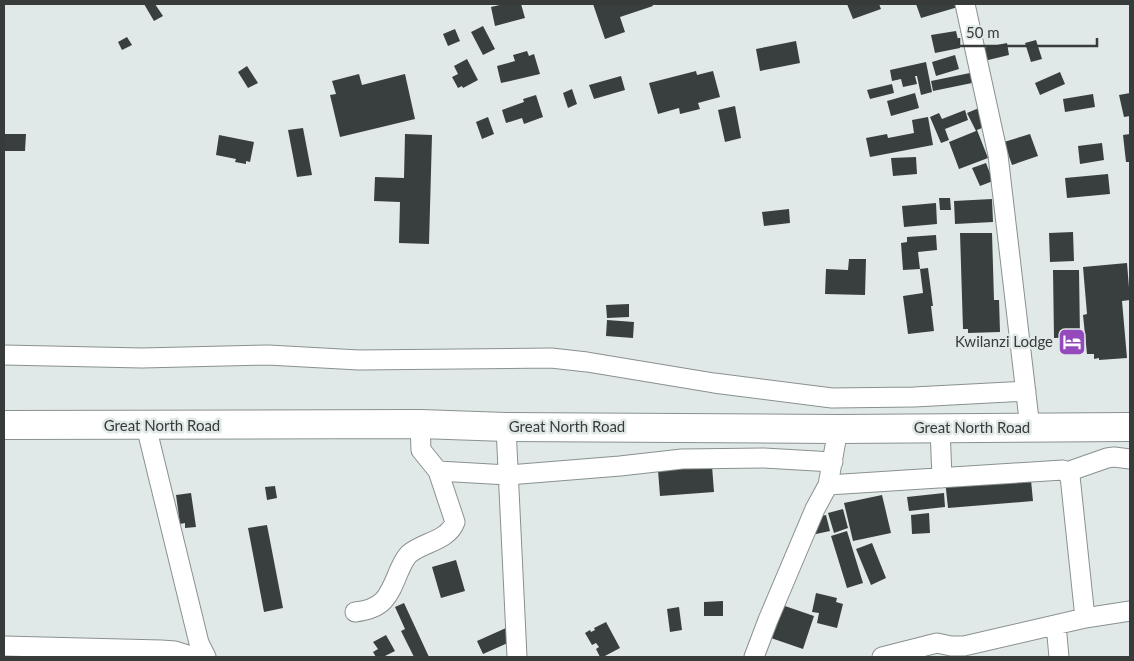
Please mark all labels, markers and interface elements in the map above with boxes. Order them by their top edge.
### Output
scale bar [959,15,1096,47]
text: 50 m [966,23,1000,41]
hotel icon: Kwilanzi Lodge [1057,327,1087,357]
place label: Kwilanzi Lodge [955,332,1053,350]
street label: Great North Road [104,416,220,434]
street label: Great North Road [509,417,625,435]
street label: Great North Road [914,418,1030,436]

